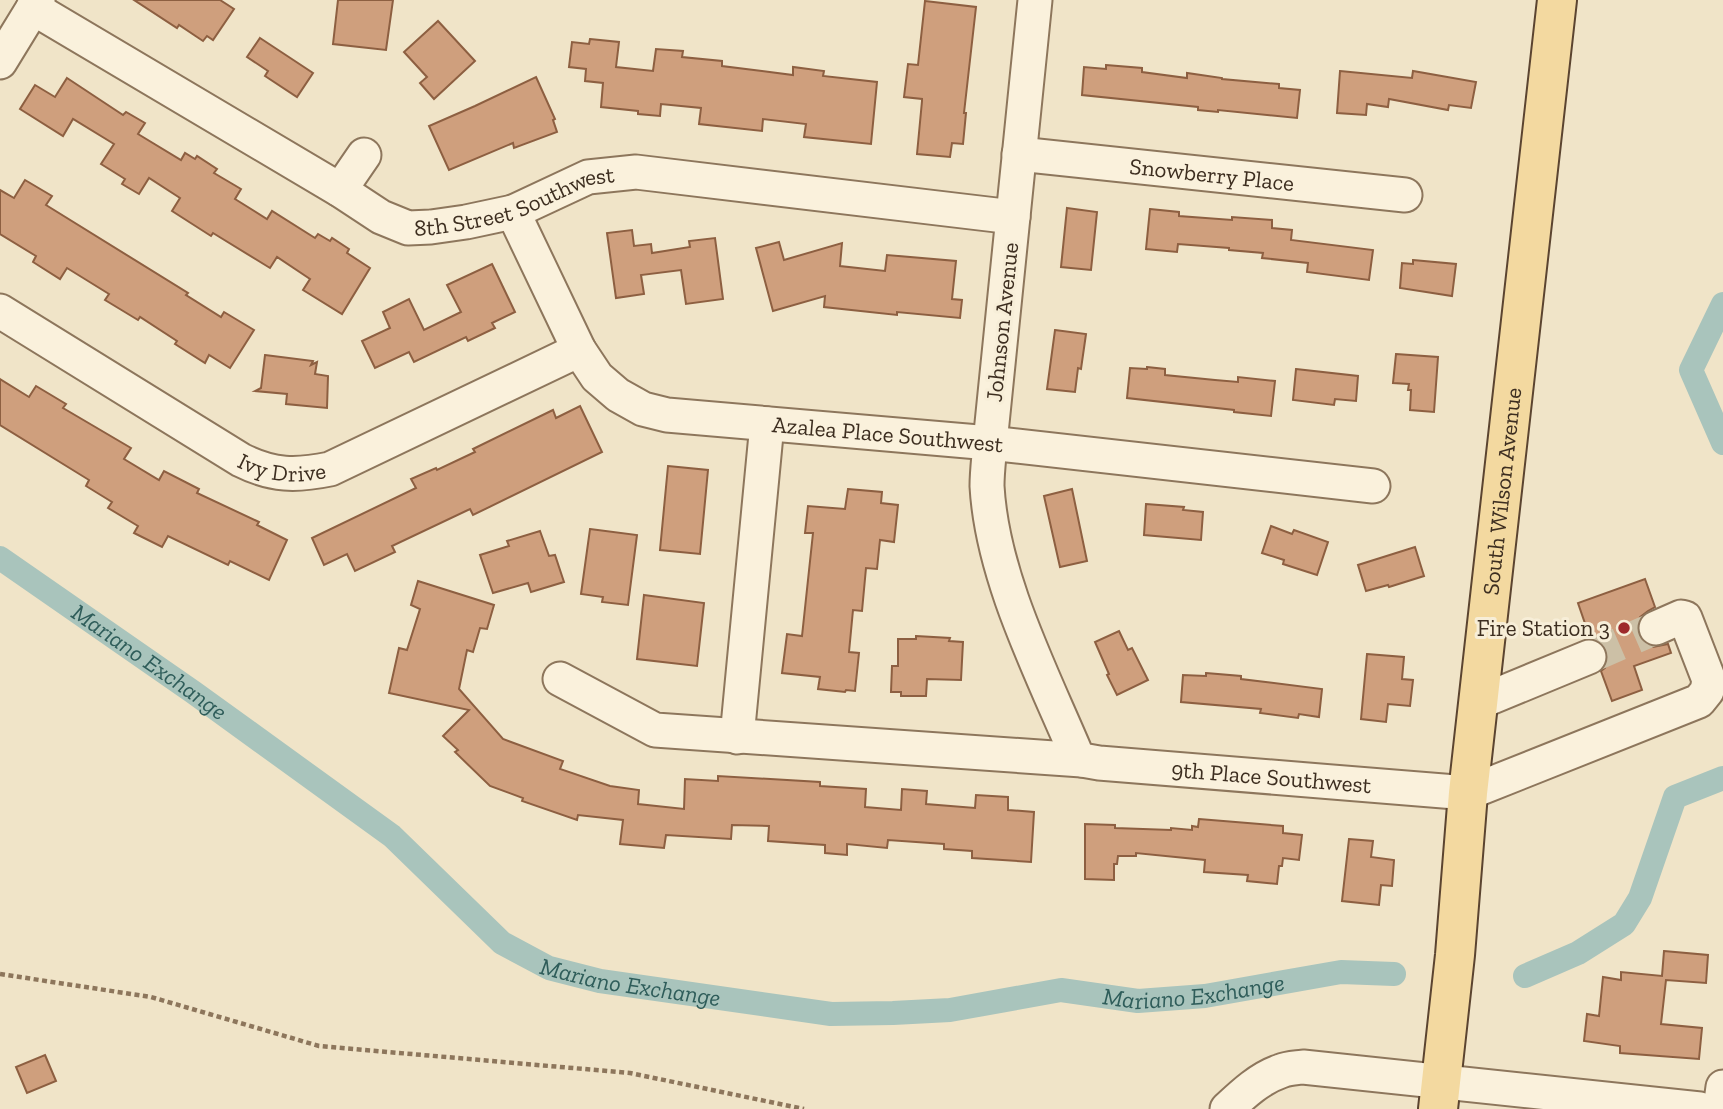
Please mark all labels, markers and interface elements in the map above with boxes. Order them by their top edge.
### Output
street label: Snowberry Place [1128,152,1296,197]
street label: 8th Street Southwest [413,160,616,242]
street label: Johnson Avenue [980,241,1024,403]
street label: South Wilson Avenue [1476,386,1527,597]
street label: Azalea Place Southwest [771,410,1005,458]
street label: Ivy Drive [233,447,328,488]
water label: Mariano Exchange [66,597,233,726]
place label: Fire Station 3 [1477,614,1610,642]
marker: Fire Station 3 [1616,620,1632,636]
street label: 9th Place Southwest [1170,755,1373,799]
water label: Mariano Exchange [537,951,723,1012]
water label: Mariano Exchange [1101,967,1287,1015]

